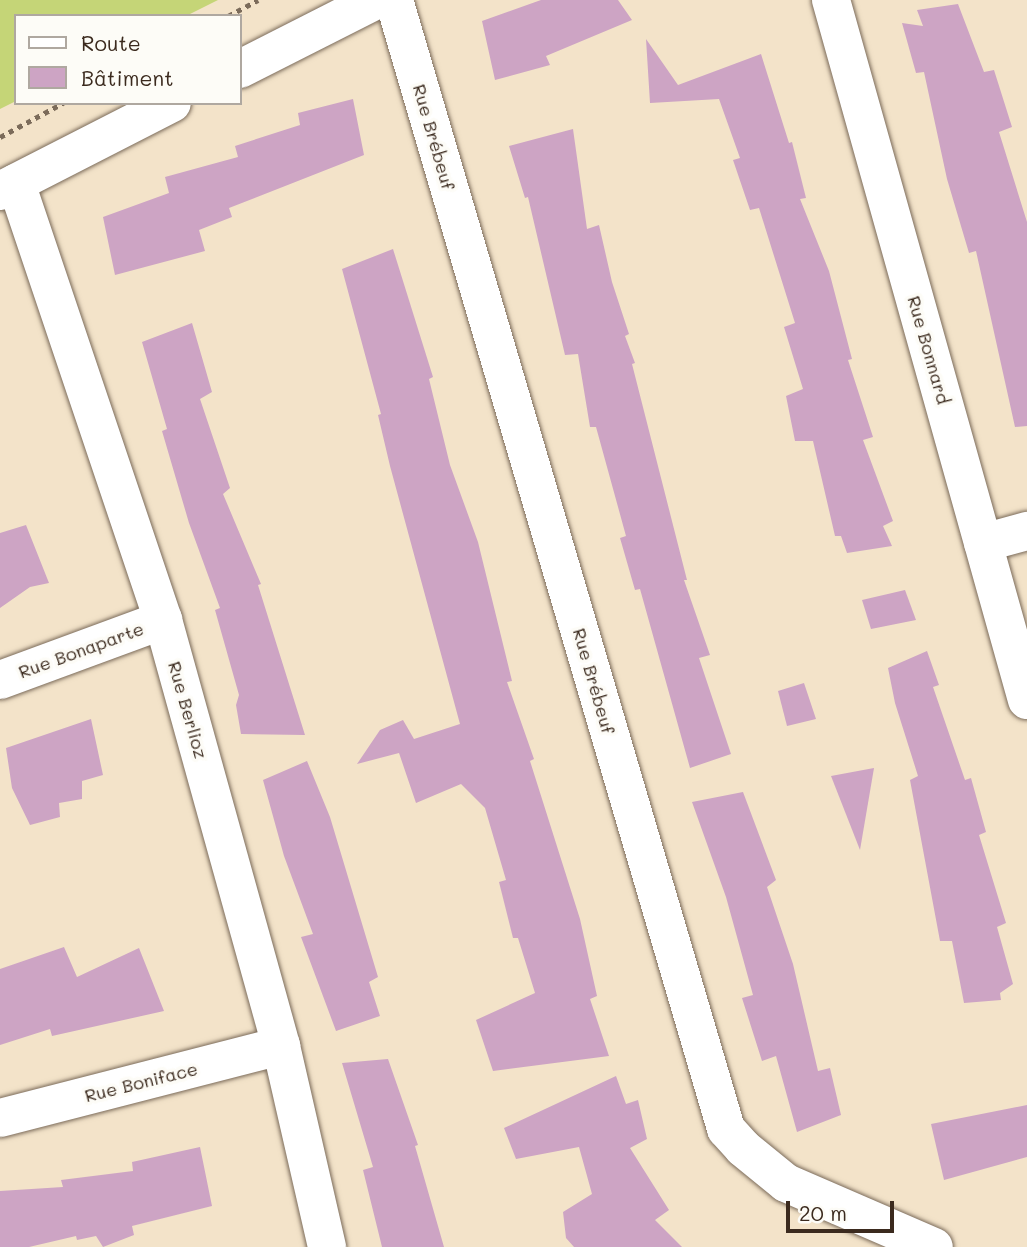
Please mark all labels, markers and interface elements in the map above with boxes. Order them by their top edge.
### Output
legend [14,14,242,105]
text: Route [81,29,141,56]
text: Bâtiment [81,64,173,91]
street label: Rue Brébeuf [409,82,459,192]
street label: Rue Bonnard [903,293,955,407]
street label: Rue Bonaparte [15,617,147,683]
street label: Rue Brébeuf [569,626,619,736]
street label: Rue Berlioz [164,659,212,761]
street label: Rue Boniface [82,1058,200,1106]
scale bar [789,1188,898,1232]
text: 20 m [799,1199,847,1226]

